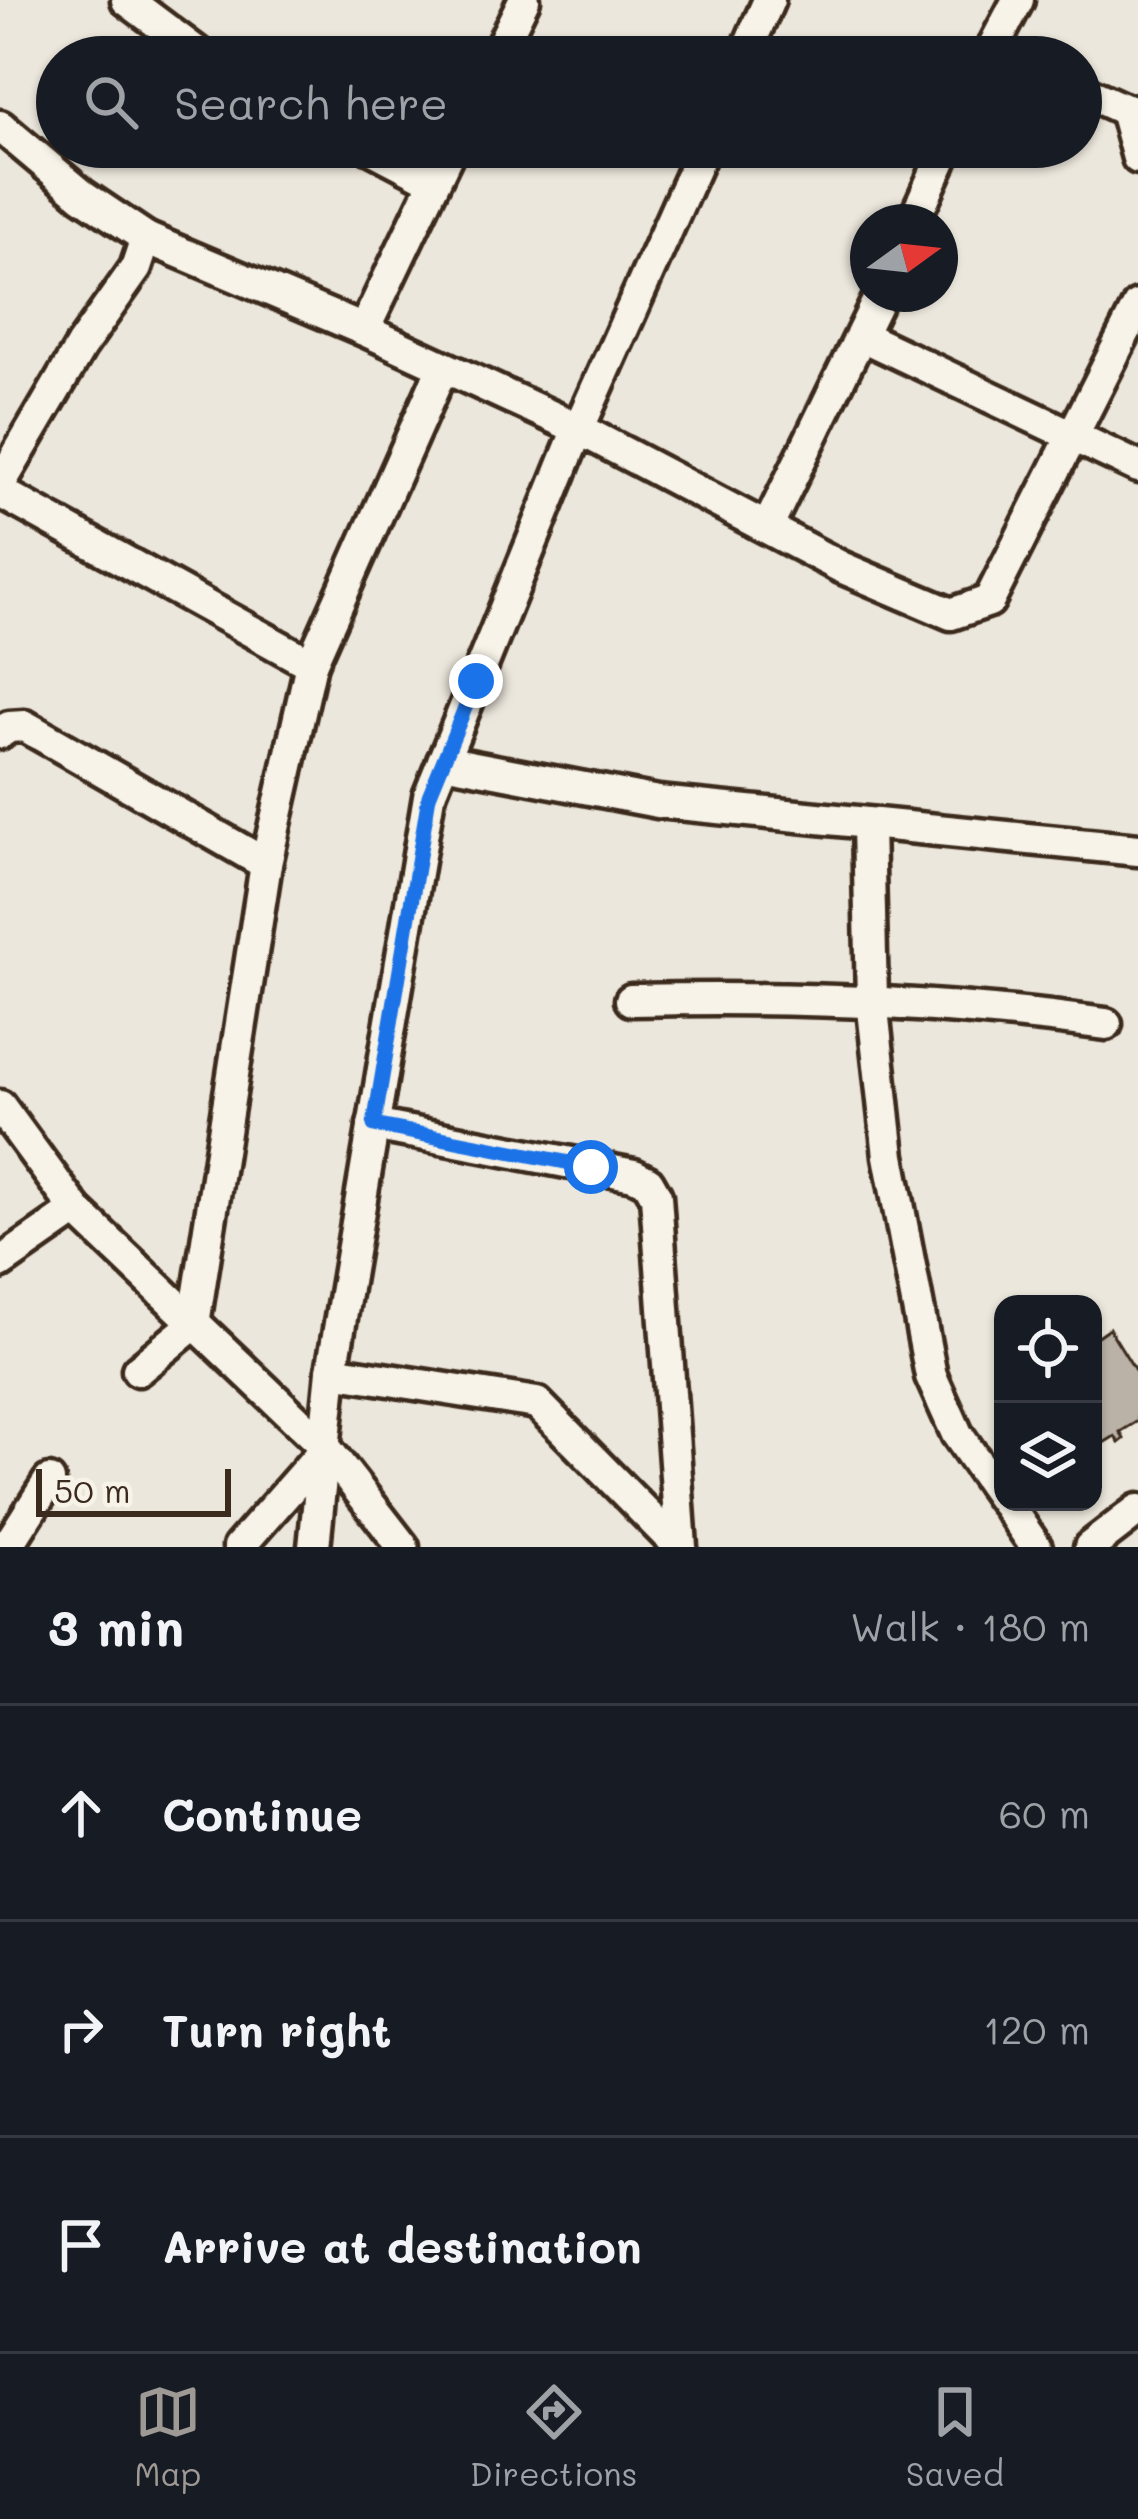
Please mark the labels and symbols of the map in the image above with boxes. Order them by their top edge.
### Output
north arrow [850,204,958,312]
route end [449,654,503,708]
route start [564,1140,618,1194]
scale bar [36,1463,231,1516]

